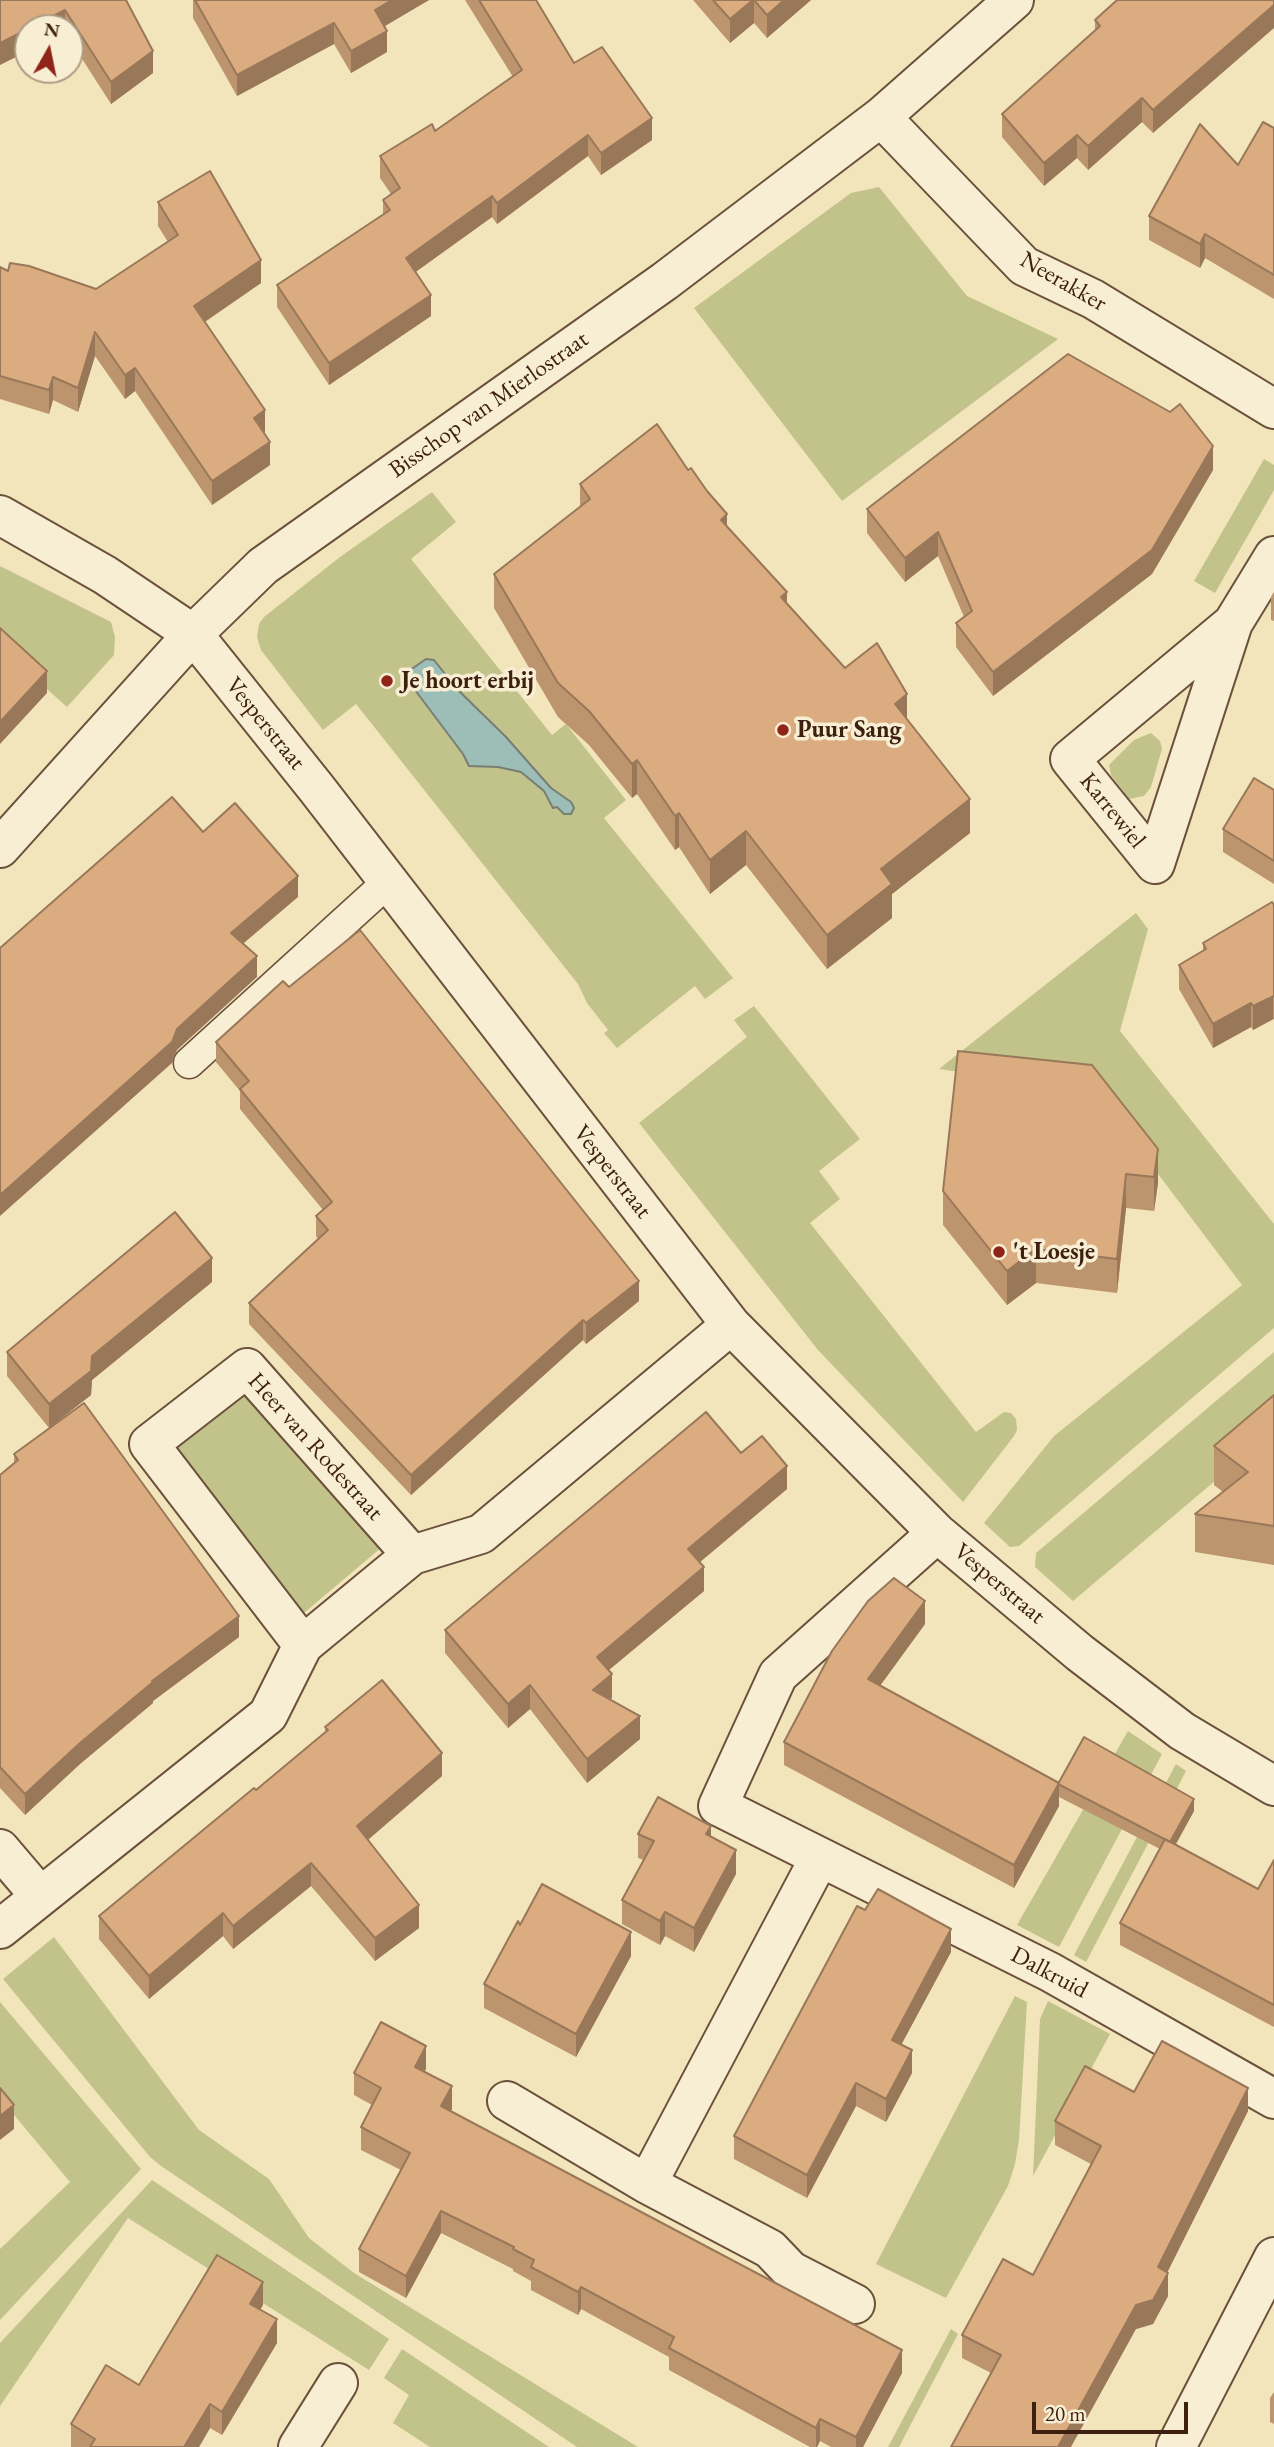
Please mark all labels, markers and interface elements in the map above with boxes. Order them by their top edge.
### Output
north arrow [14,14,84,84]
text: N [43,16,62,43]
street label: Neerakker [1015,246,1111,318]
street label: Bisschop van Mierlostraat [384,325,594,485]
place label: Je hoort erbij [401,667,534,695]
street label: Vesperstraat [219,672,311,776]
marker: Je hoort erbij [379,673,395,689]
place label: Puur Sang [797,716,902,744]
marker: Puur Sang [775,722,791,738]
street label: Karrewiel [1073,767,1151,855]
street label: Vesperstraat [567,1120,657,1224]
place label: 't Loesje [1013,1238,1095,1266]
marker: 't Loesje [991,1244,1007,1260]
street label: Heer van Rodestraat [241,1367,389,1527]
street label: Vesperstraat [947,1537,1051,1631]
street label: Dalkruid [1005,1941,1093,2005]
scale bar [1036,2388,1192,2432]
text: 20 m [1045,2400,1086,2427]

